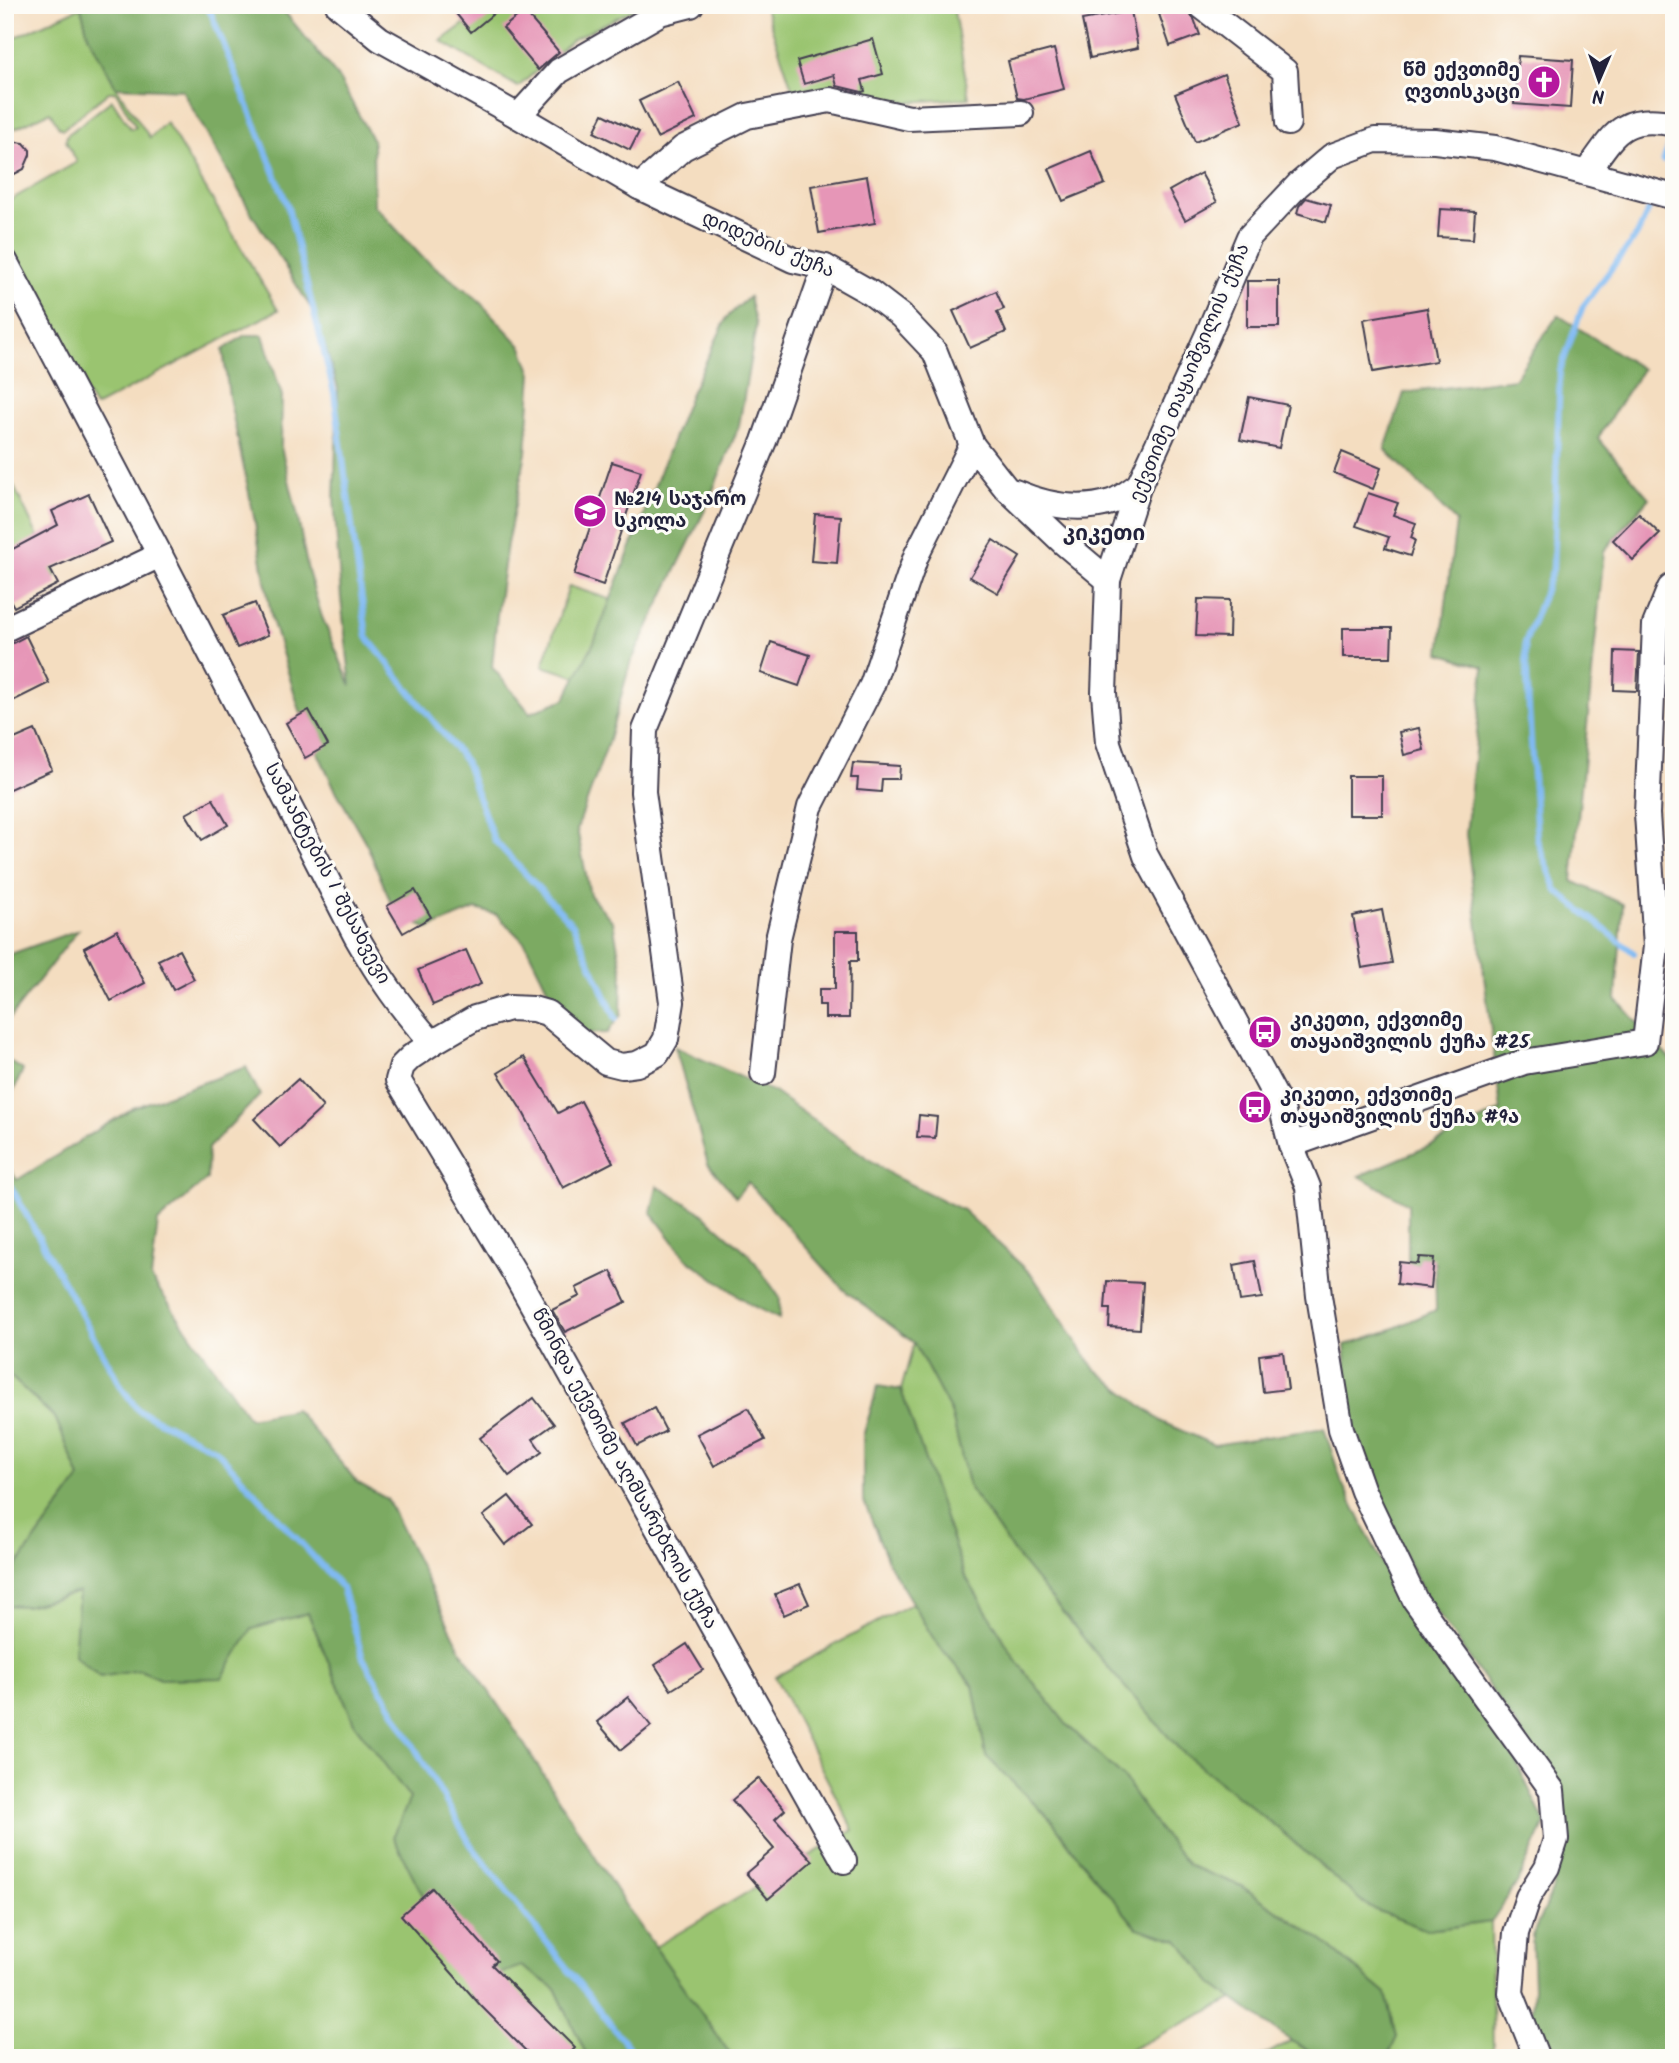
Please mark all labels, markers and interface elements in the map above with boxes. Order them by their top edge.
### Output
north arrow [1564,46,1634,116]
place label: წმ ექვთიმე ღვთისკაცი [1403,56,1520,108]
church icon: წმ ექვთიმე ღვთისკაცი [1525,63,1563,101]
text: N [1592,80,1605,110]
street label: დიდების ქუჩა [697,204,839,286]
street label: ექვთიმე თაყაიშვილის ქუჩა [1122,239,1258,507]
place label: №214 საჯარო სკოლა [614,485,746,537]
school or university icon: №214 საჯარო სკოლა [571,492,609,530]
district label: კიკეთი [1063,518,1145,551]
street label: სამპანტების I შესახვევი [256,758,398,990]
place label: კიკეთი, ექვთიმე თაყაიშვილის ქუჩა #25 [1290,1006,1530,1058]
bus stop icon: კიკეთი, ექვთიმე თაყაიშვილის ქუჩა #25 [1246,1013,1284,1051]
place label: კიკეთი, ექვთიმე თაყაიშვილის ქუჩა #9ა [1280,1081,1519,1133]
bus stop icon: კიკეთი, ექვთიმე თაყაიშვილის ქუჩა #9ა [1236,1088,1274,1126]
street label: წმინდა ექვთიმე აღმსარებლის ქუჩა [523,1303,725,1635]

